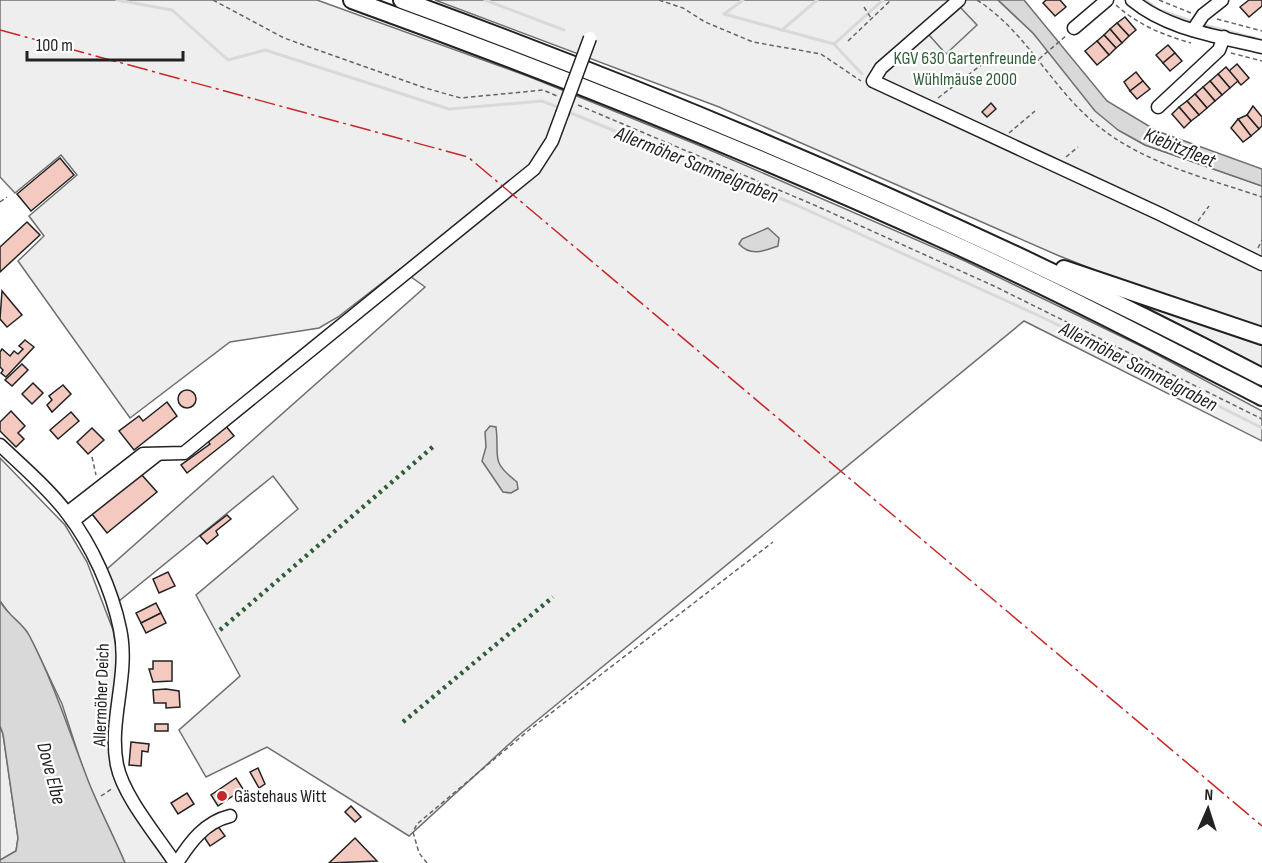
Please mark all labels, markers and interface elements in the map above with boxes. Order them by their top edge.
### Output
scale bar [27,24,183,62]
text: 100 m [36,35,73,56]
park label: KGV 630 Gartenfreunde Wühlmäuse 2000 [894,48,1036,90]
water label: Allermöher Sammelgraben [611,121,782,209]
water label: Kiebitzfleet [1140,123,1220,174]
water label: Allermöher Sammelgraben [1055,316,1221,417]
street label: Allermöher Deich [89,643,114,748]
water label: Dove Elbe [31,739,71,807]
north arrow [1178,779,1238,839]
place label: Gästehaus Witt [234,786,327,807]
text: N [1204,786,1213,805]
marker: Gästehaus Witt [215,789,229,803]

